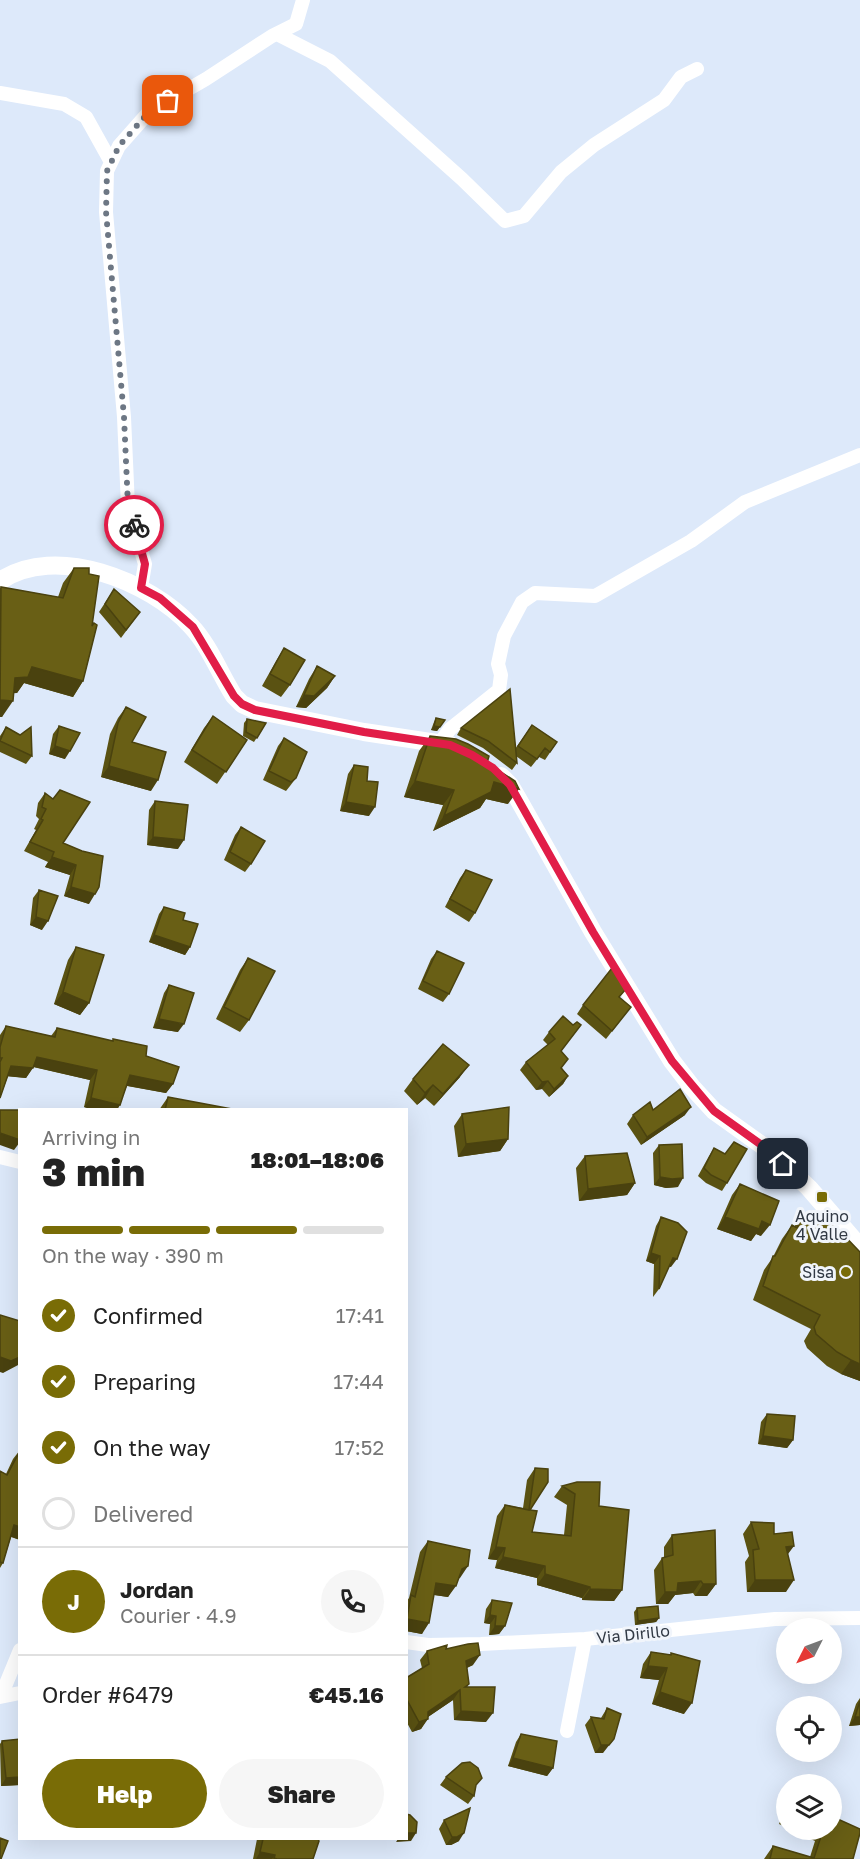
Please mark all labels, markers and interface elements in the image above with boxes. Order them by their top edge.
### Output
pin [142,75,193,126]
icon: bag [151,84,184,117]
courier [104,495,164,555]
icon: bike [118,509,151,542]
text: Arriving in [42,1125,140,1149]
pin [757,1138,808,1189]
text: 18:01–18:06 [251,1146,384,1173]
icon: home [766,1147,799,1180]
text: 3 min [42,1148,145,1195]
marker: Aquino 4 Valle [815,1190,829,1204]
place label: Aquino 4 Valle [795,1206,849,1244]
text: On the way · 390 m [42,1243,224,1267]
place label: Sisa [802,1262,834,1282]
marker: Sisa [839,1265,853,1279]
icon: check [42,1299,75,1332]
text: Confirmed [93,1302,203,1329]
text: 17:41 [336,1303,384,1327]
icon: check [42,1365,75,1398]
text: Preparing [93,1368,196,1395]
text: 17:44 [333,1369,384,1393]
icon: check [42,1431,75,1464]
text: On the way [93,1434,211,1461]
text: 17:52 [335,1435,384,1459]
text: Delivered [93,1500,193,1527]
button: phone [321,1570,384,1633]
text: Jordan [120,1576,194,1603]
text: J [67,1588,80,1615]
text: Courier · 4.9 [120,1603,237,1627]
north arrow [776,1618,842,1684]
map controls [776,1618,842,1840]
street label: Via Dirillo [595,1620,671,1648]
text: Order #6479 [42,1681,174,1708]
text: €45.16 [309,1681,384,1708]
button: locate [776,1696,842,1762]
button: Help [42,1759,207,1828]
button: Share [219,1759,384,1828]
button: layers [776,1774,842,1840]

